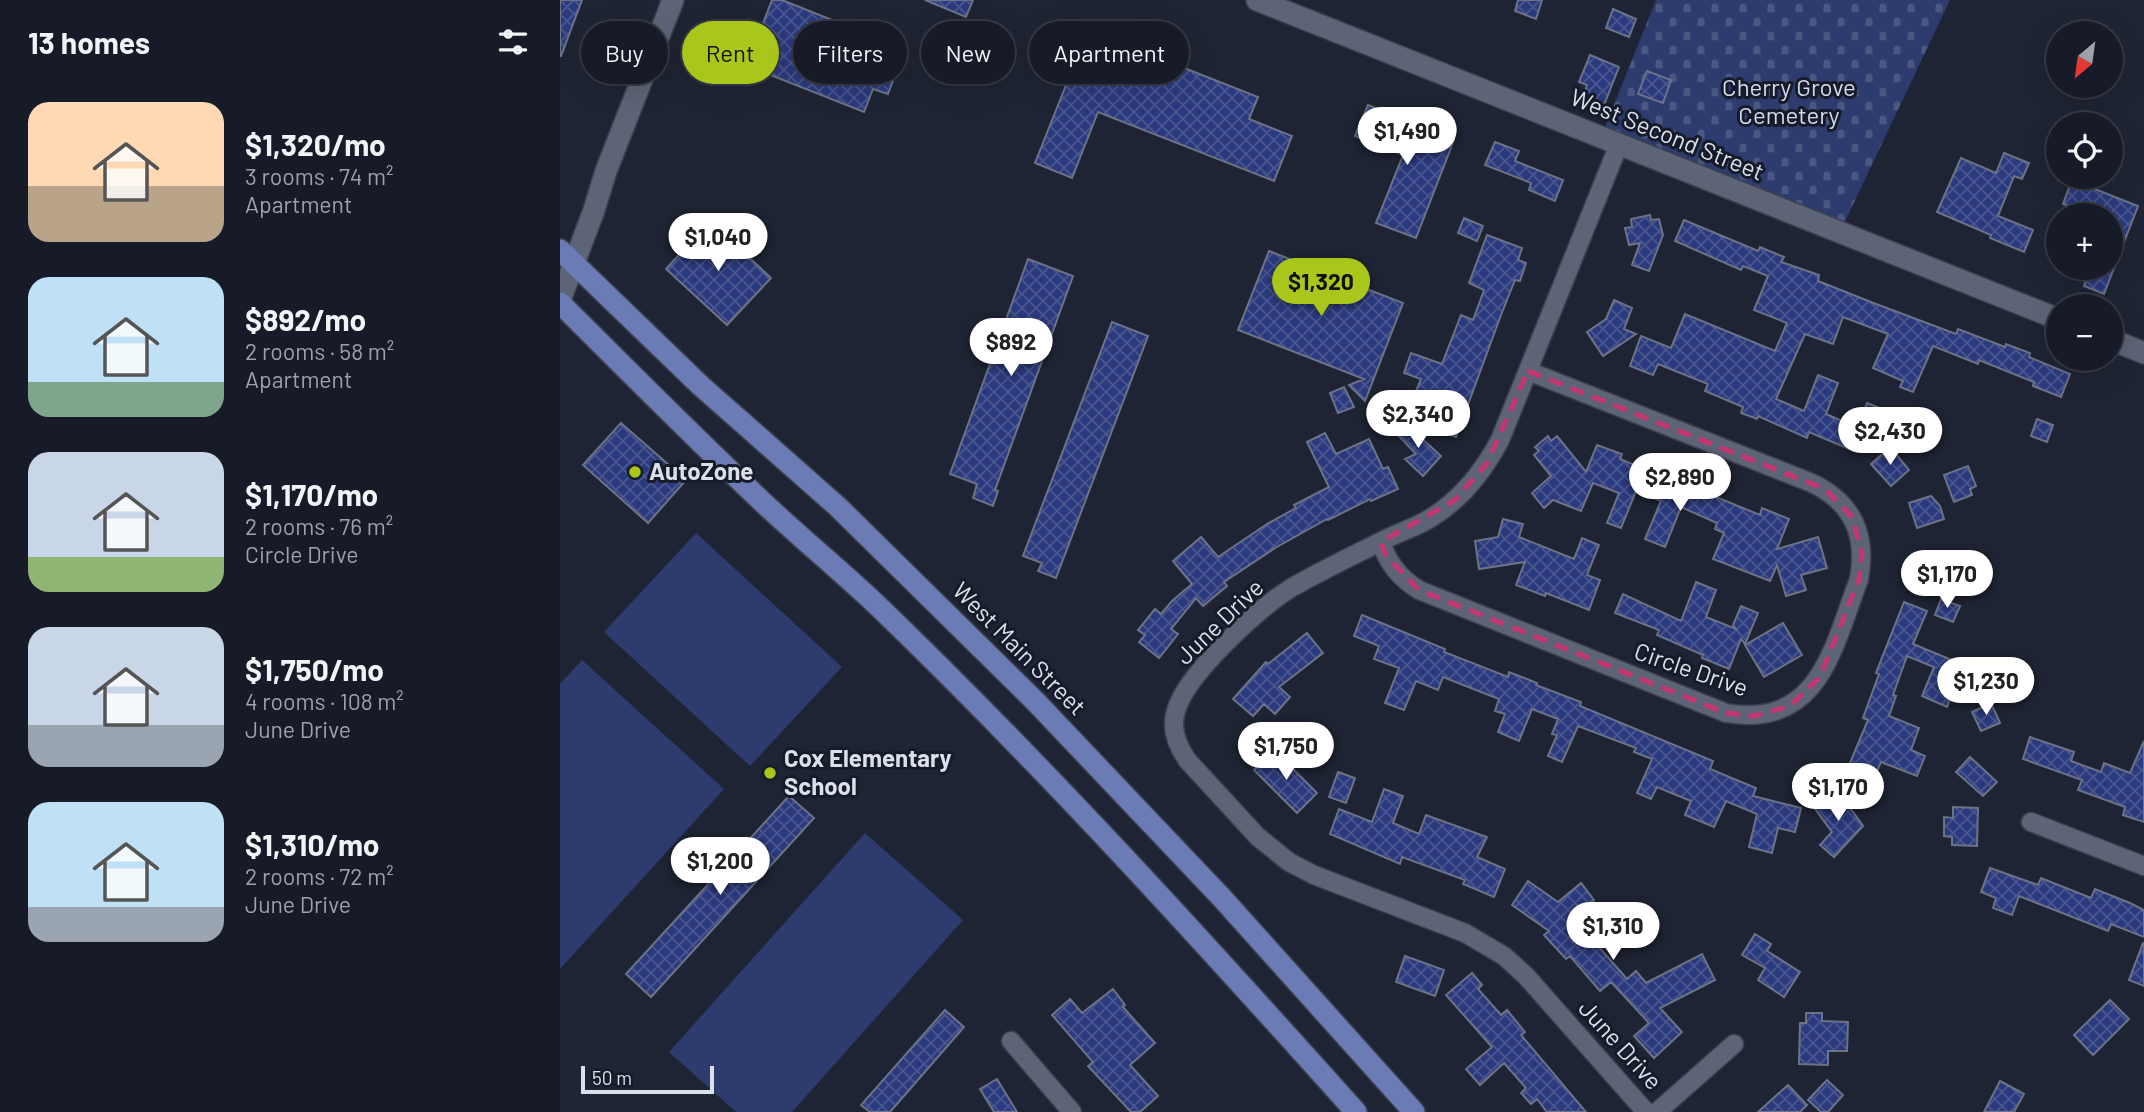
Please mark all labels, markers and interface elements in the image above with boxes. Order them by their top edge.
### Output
chip: Buy [581,21,668,84]
chip: Rent [682,21,779,84]
chip: Filters [793,21,907,84]
chip: New [921,21,1015,84]
chip: Apartment [1029,21,1189,84]
north arrow [2046,21,2123,98]
map controls [2046,21,2123,371]
icon: filters [494,23,532,61]
text: 13 homes [28,24,150,60]
park label: Cherry Grove Cemetery [1722,72,1856,129]
street label: West Second Street [1567,82,1769,186]
pin: $1,490 [1350,108,1464,167]
button: locate [2046,112,2123,189]
text: $1,490 [1374,116,1440,144]
text: $1,320/mo [245,126,386,162]
icon: home [84,130,168,214]
text: 3 rooms · 74 m² [245,162,394,190]
text: Apartment [245,190,352,218]
button: + [2046,203,2123,280]
pin: $1,040 [661,214,775,273]
text: $1,040 [685,222,751,250]
pin: $1,320 [1264,258,1378,318]
text: $1,320 [1288,267,1354,295]
button: − [2046,294,2123,371]
text: $892/mo [245,301,366,337]
icon: home [84,305,168,389]
pin: $892 [970,318,1052,378]
text: $892 [986,327,1036,355]
text: 2 rooms · 58 m² [245,337,394,365]
text: Apartment [245,365,352,393]
pin: $2,340 [1361,391,1475,450]
text: $2,340 [1382,399,1454,427]
pin: $2,430 [1833,407,1947,467]
text: $2,430 [1854,416,1926,444]
pin: $2,890 [1623,454,1737,513]
place label: AutoZone [649,456,753,485]
text: $2,890 [1645,462,1715,490]
marker: AutoZone [627,464,643,480]
text: $1,170/mo [245,476,378,512]
icon: home [84,480,168,564]
text: 2 rooms · 76 m² [245,512,393,540]
text: Circle Drive [245,540,358,568]
pin: $1,170 [1890,550,2004,610]
text: $1,170 [1917,559,1977,587]
street label: June Drive [1169,572,1269,670]
street label: West Main Street [947,575,1093,721]
street label: Circle Drive [1631,636,1752,702]
text: $1,750/mo [245,651,384,687]
icon: home [84,655,168,739]
pin: $1,230 [1929,658,2043,717]
text: $1,230 [1953,666,2019,694]
text: 4 rooms · 108 m² [245,687,404,715]
text: June Drive [245,715,351,743]
pin: $1,750 [1229,722,1343,782]
text: $1,750 [1254,731,1318,759]
place label: Cox Elementary School [784,743,952,800]
pin: $1,170 [1781,764,1895,823]
marker: Cox Elementary School [762,765,778,781]
text: $1,170 [1808,772,1868,800]
text: $1,310/mo [245,826,380,862]
icon: home [84,830,168,914]
pin: $1,200 [663,838,777,897]
text: $1,200 [687,846,753,874]
text: 2 rooms · 72 m² [245,862,394,890]
text: June Drive [245,890,351,918]
pin: $1,310 [1556,902,1670,962]
text: $1,310 [1583,911,1644,939]
street label: June Drive [1573,993,1669,1095]
scale bar [581,1063,714,1095]
text: 50 m [592,1066,632,1089]

